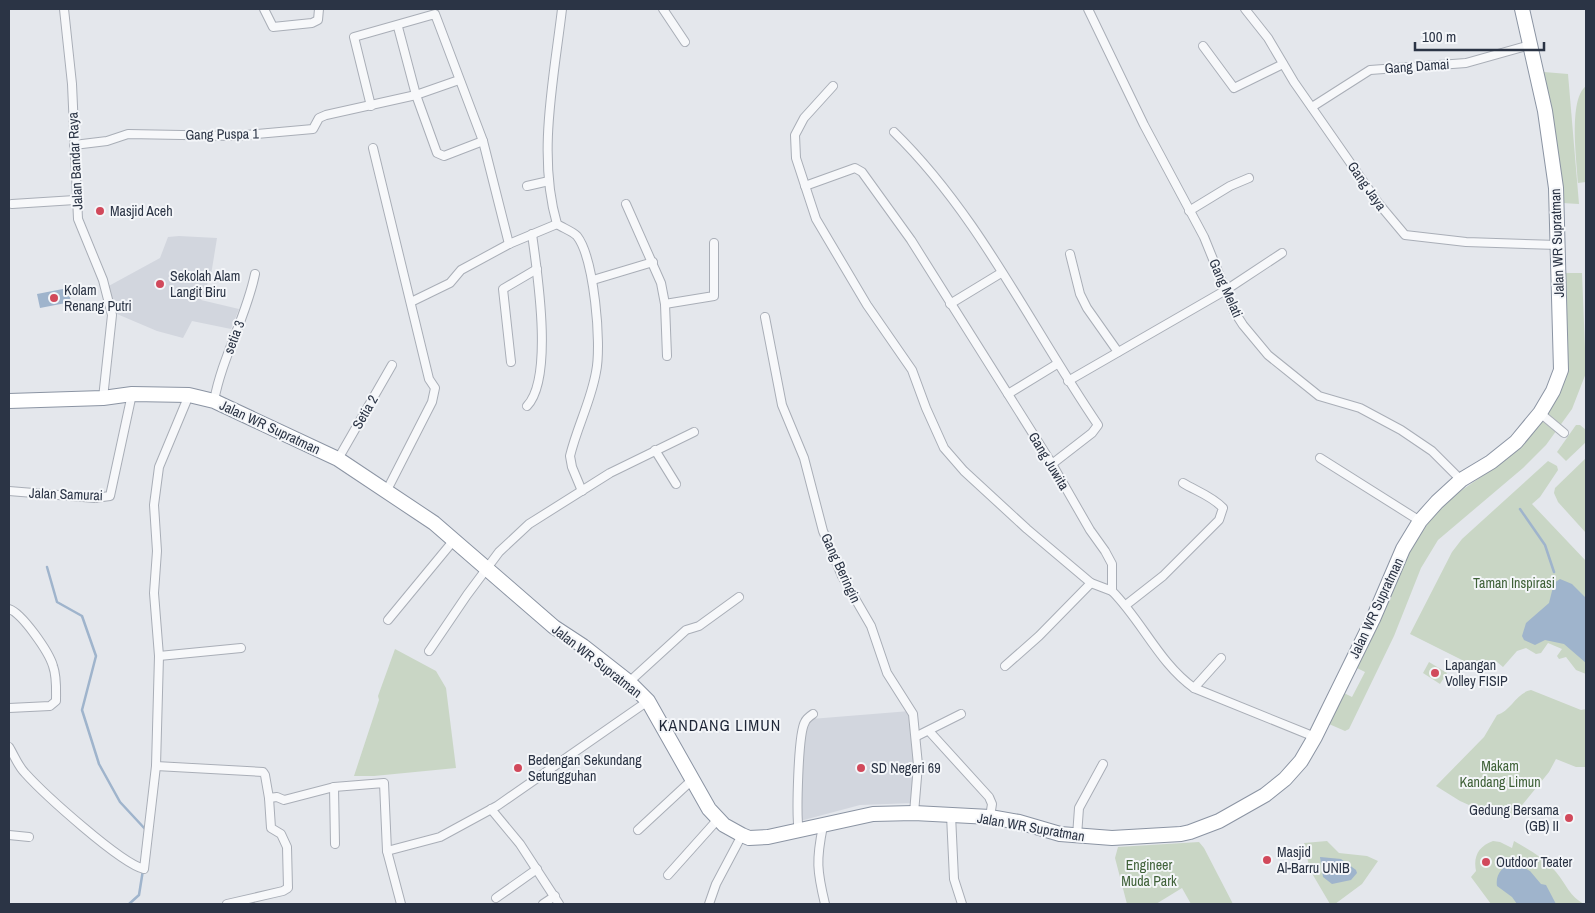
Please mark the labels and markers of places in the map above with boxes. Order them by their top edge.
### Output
place label: Masjid Aceh [110,202,173,220]
marker: Masjid Aceh [94,205,106,217]
place label: Sekolah Alam Langit Biru [170,267,240,301]
marker: Sekolah Alam Langit Biru [154,278,166,290]
place label: Kolam Renang Putri [64,281,132,315]
marker: Kolam Renang Putri [48,292,60,304]
place label: Lapangan Volley FISIP [1445,656,1508,690]
marker: Lapangan Volley FISIP [1429,667,1441,679]
place label: Bedengan Sekundang Setungguhan [528,751,642,785]
place label: SD Negeri 69 [871,759,941,777]
marker: Bedengan Sekundang Setungguhan [512,762,524,774]
marker: SD Negeri 69 [855,762,867,774]
place label: Gedung Bersama (GB) II [1469,801,1560,835]
marker: Gedung Bersama (GB) II [1563,812,1575,824]
place label: Masjid Al-Barru UNIB [1276,843,1350,877]
place label: Outdoor Teater [1496,853,1573,871]
marker: Masjid Al-Barru UNIB [1261,854,1273,866]
marker: Outdoor Teater [1480,856,1492,868]

